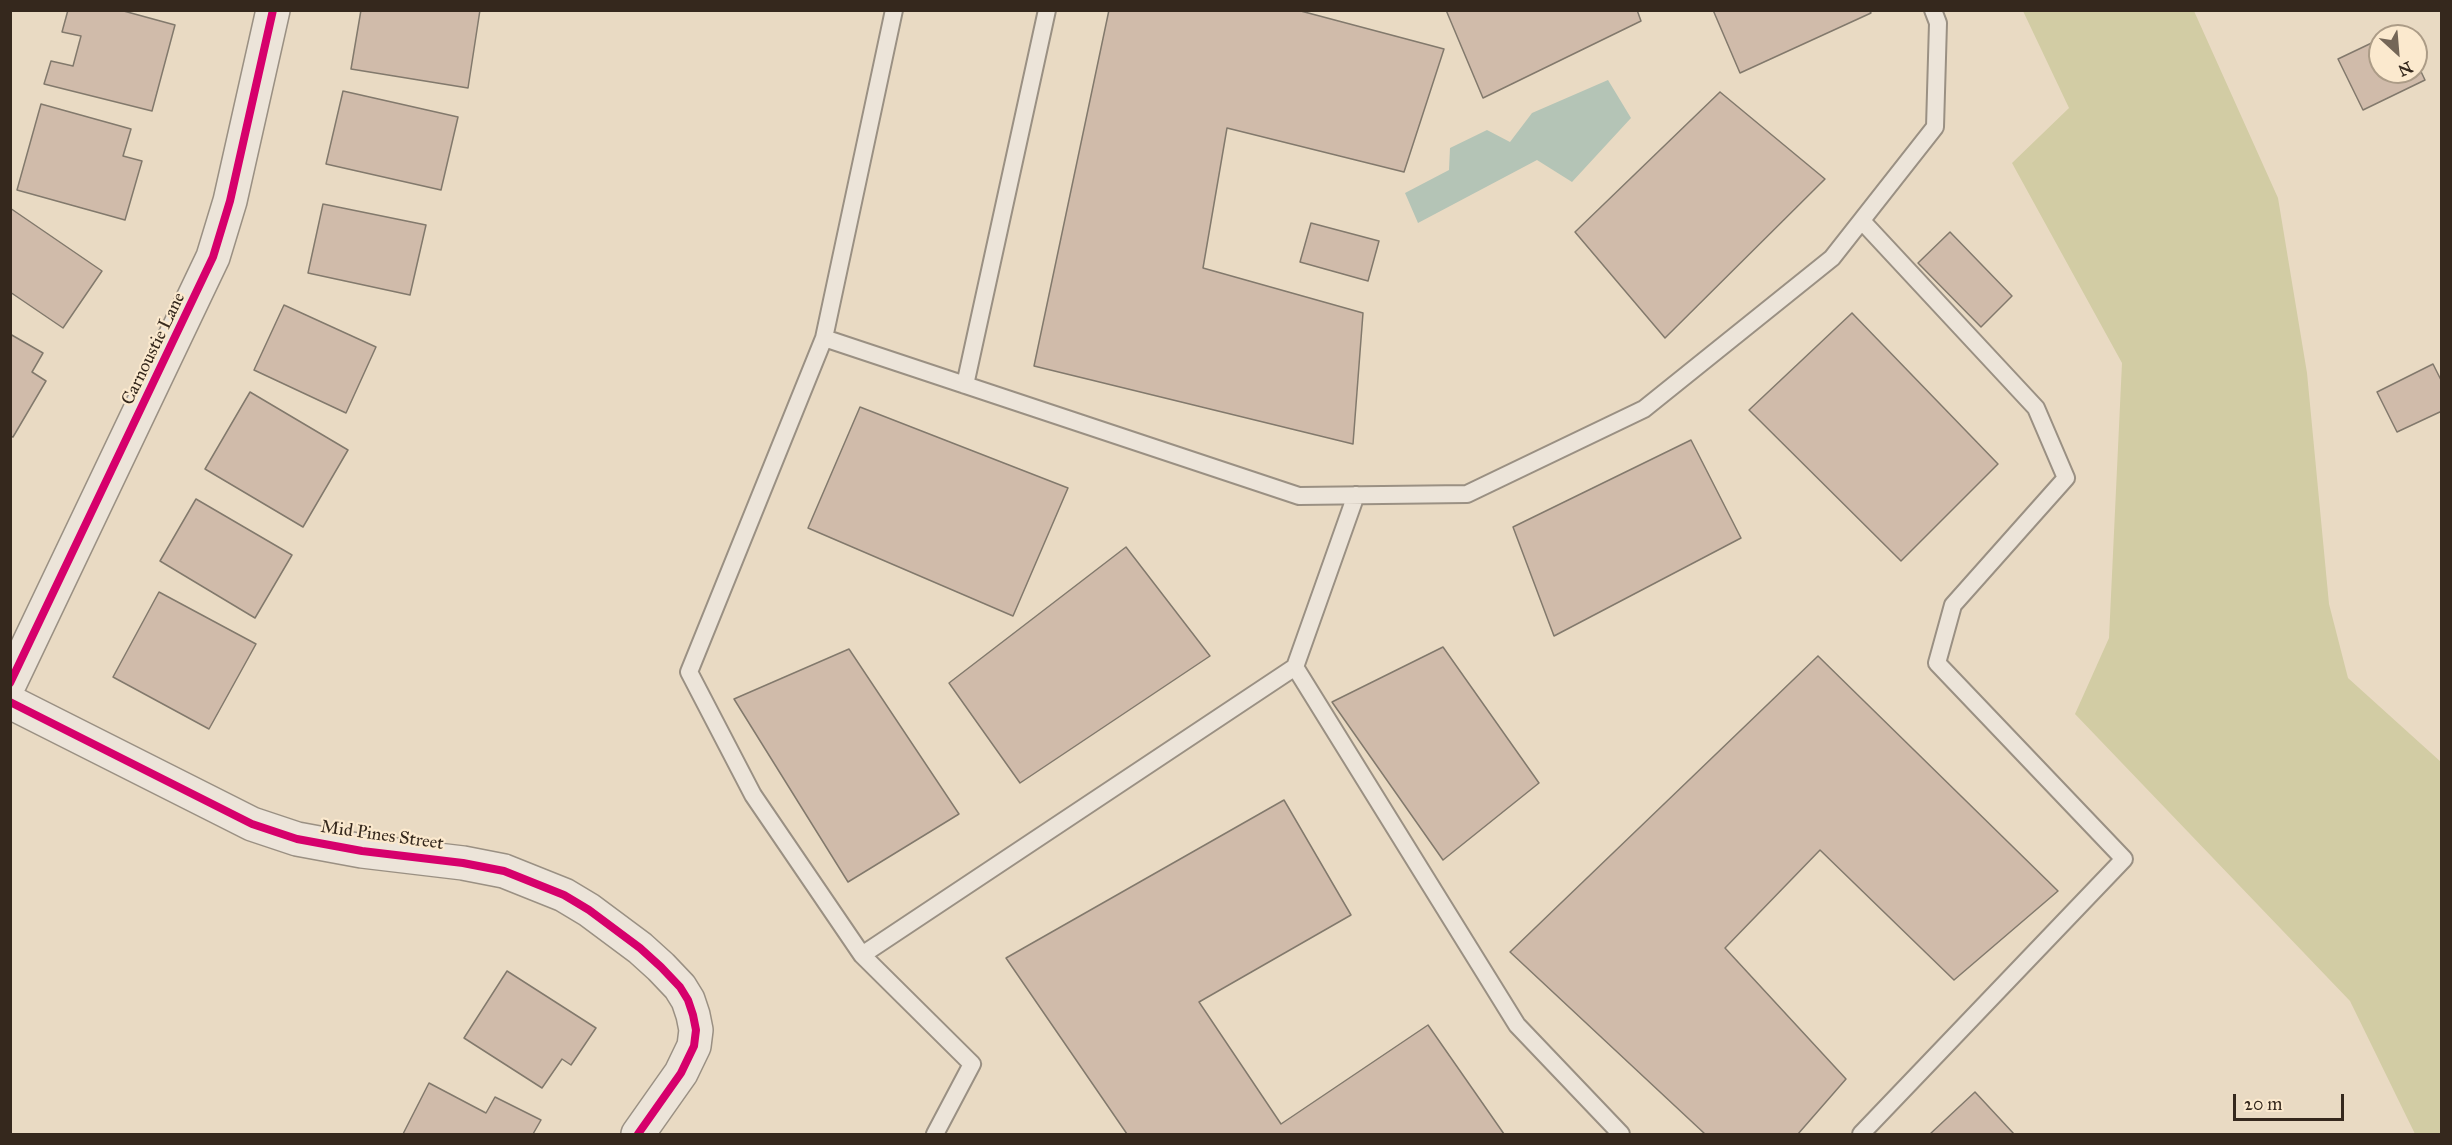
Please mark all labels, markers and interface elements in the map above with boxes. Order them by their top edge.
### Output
north arrow [2368,24,2428,84]
text: N [2395,57,2416,80]
street label: Carnoustie Lane [117,289,191,409]
street label: Mid Pines Street [319,817,445,855]
scale bar [2236,1082,2347,1120]
text: 20 m [2244,1093,2282,1115]

